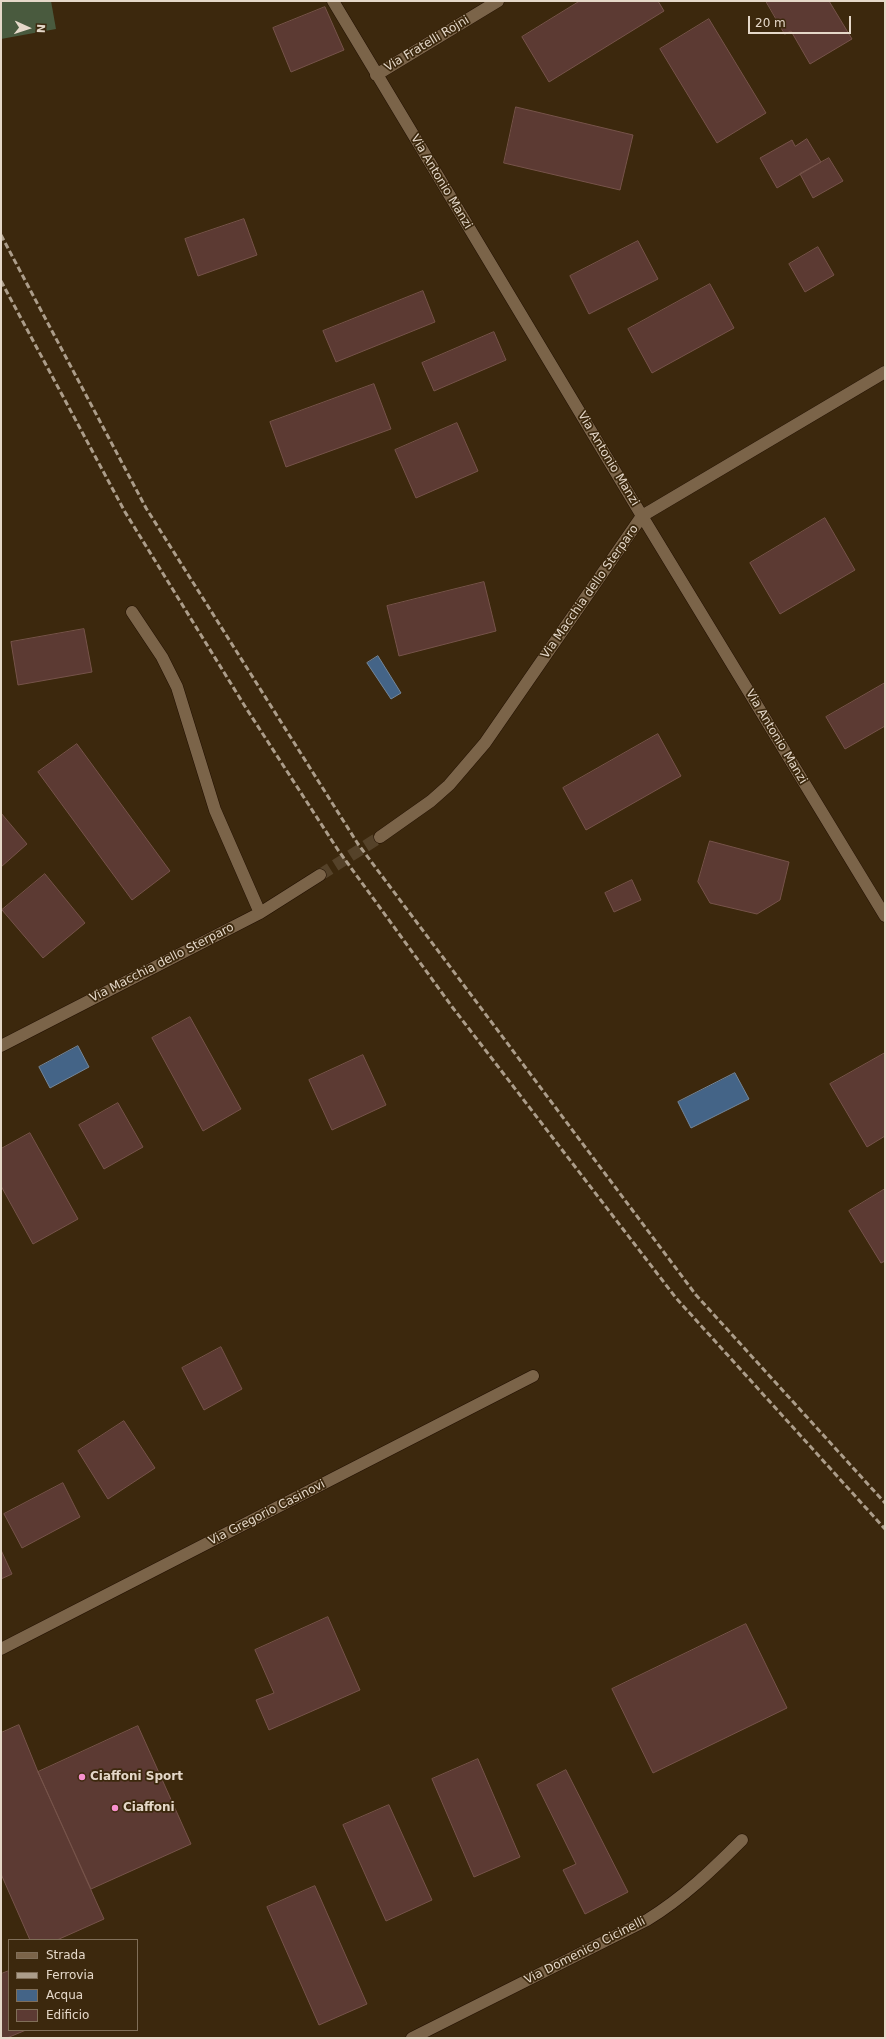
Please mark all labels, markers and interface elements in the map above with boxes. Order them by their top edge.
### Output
north arrow [8,8,48,48]
scale bar [750,8,853,34]
street label: Via Fratelli Rojni [382,13,472,75]
text: 20 m [755,16,786,30]
text: N [34,24,47,34]
street label: Via Antonio Manzi [407,132,475,232]
street label: Via Antonio Manzi [574,409,642,509]
street label: Via Macchia dello Sterparo [538,522,642,662]
street label: Via Antonio Manzi [742,687,810,787]
street label: Via Macchia dello Sterparo [87,920,237,1006]
street label: Via Gregorio Casinovi [206,1477,328,1549]
place label: Ciaffoni Sport [90,1770,183,1784]
marker: Ciaffoni Sport [77,1772,87,1782]
place label: Ciaffoni [123,1801,175,1815]
marker: Ciaffoni [110,1803,120,1813]
street label: Via Domenico Cicinelli [522,1914,648,1988]
legend [8,1939,138,2031]
text: Strada [46,1948,86,1962]
text: Ferrovia [46,1968,94,1982]
text: Acqua [46,1988,83,2002]
text: Edificio [46,2008,89,2022]

